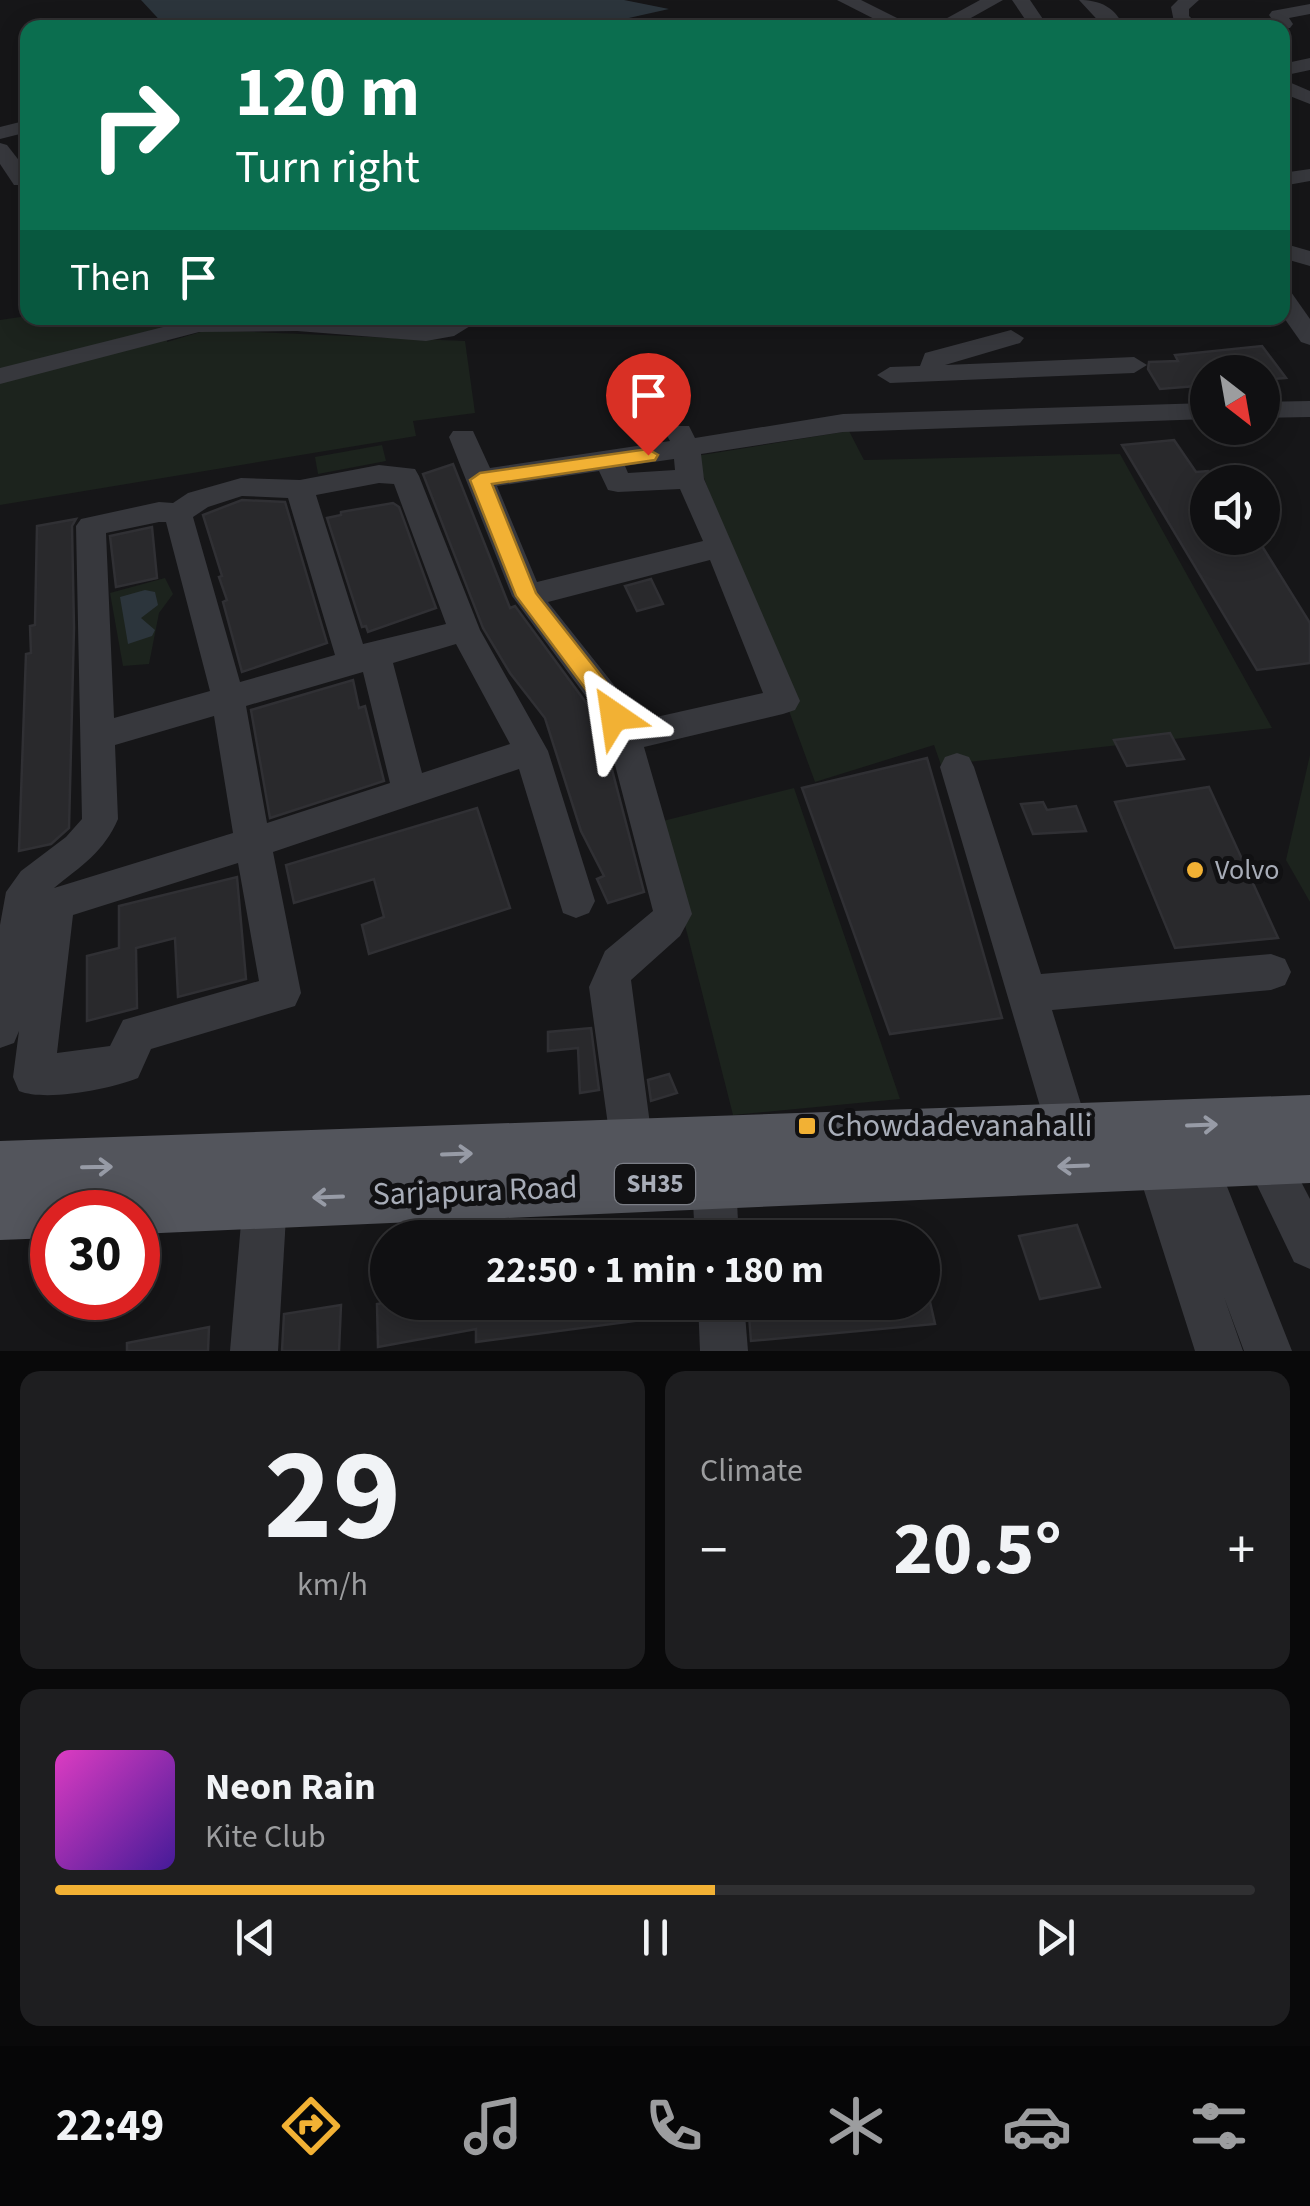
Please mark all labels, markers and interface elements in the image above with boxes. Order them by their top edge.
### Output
text: 120 m [235,43,420,143]
icon: right [70,60,200,190]
text: Turn right [235,136,420,200]
icon: arrive [171,250,226,305]
text: Then [70,251,151,305]
pin [606,353,691,456]
north arrow [1190,355,1280,445]
map controls [1190,355,1280,555]
icon: arrive [621,368,676,423]
button: sound [1190,465,1280,555]
position arrow [562,664,666,768]
place label: Volvo [1215,850,1279,890]
marker: Volvo [1184,859,1206,881]
place label: Chowdadevanahalli [827,1103,1092,1149]
marker: Chowdadevanahalli [796,1115,818,1137]
one-way arrow [1185,1115,1217,1134]
one-way arrow [441,1144,473,1163]
one-way arrow [1057,1157,1089,1176]
one-way arrow [81,1158,113,1177]
street label: Sarjapura Road [372,1164,578,1218]
road number: SH35 [615,1164,695,1204]
one-way arrow [313,1188,345,1207]
speed limit sign: 30 [30,1190,160,1320]
text: 22:50 · 1 min · 180 m [486,1243,824,1297]
text: 29 [264,1404,401,1589]
text: Climate [700,1448,803,1494]
text: 20.5° [893,1496,1062,1603]
text: − [700,1512,727,1590]
text: + [1228,1512,1255,1590]
text: km/h [297,1562,368,1608]
text: Neon Rain [205,1760,376,1814]
text: Kite Club [205,1814,326,1860]
icon: previous [228,1910,283,1965]
icon: pause [628,1910,683,1965]
icon: next [1028,1910,1083,1965]
icon: directions [276,2091,346,2161]
icon: music [458,2091,528,2161]
icon: phone [639,2091,709,2161]
icon: climate [821,2091,891,2161]
icon: car [1002,2091,1072,2161]
icon: filters [1184,2091,1254,2161]
text: 22:49 [56,2094,164,2158]

